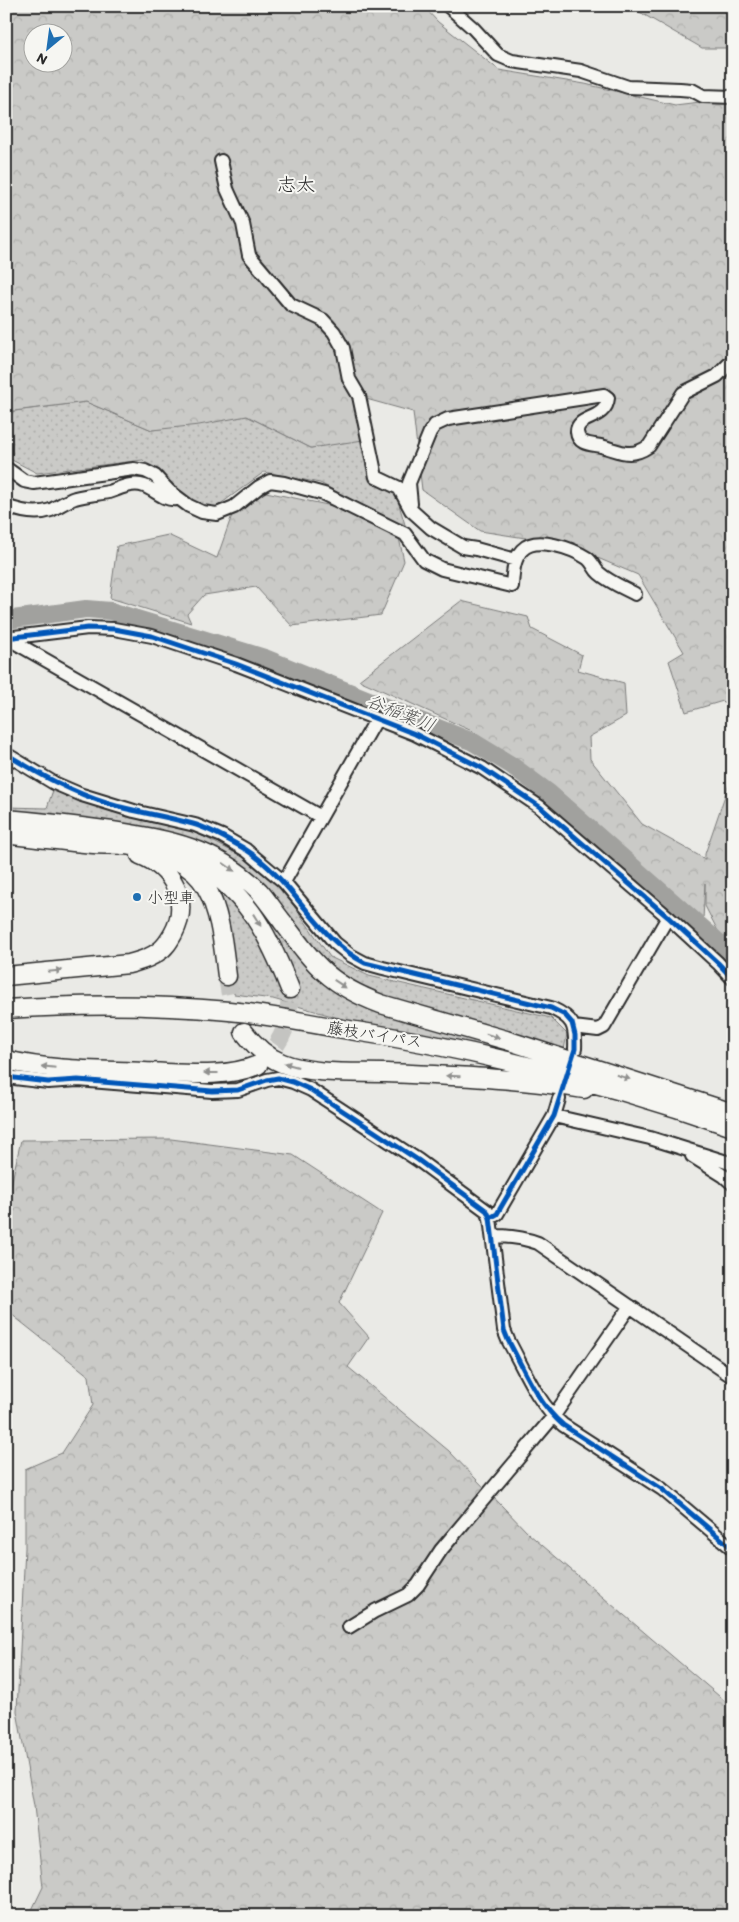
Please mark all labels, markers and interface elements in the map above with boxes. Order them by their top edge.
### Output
north arrow [22,22,72,72]
text: N [34,49,50,69]
district label: 志太 [277,173,315,196]
water label: 谷稲葉川 [364,689,438,737]
one-way arrow [222,862,236,872]
place label: 小型車 [147,888,195,907]
marker: 小型車 [131,891,143,903]
one-way arrow [252,913,262,927]
one-way arrow [47,967,63,975]
one-way arrow [333,979,347,989]
street label: 藤枝バイパス [326,1018,424,1051]
one-way arrow [486,1033,501,1041]
one-way arrow [283,1061,298,1069]
one-way arrow [40,1063,56,1071]
one-way arrow [203,1069,219,1077]
one-way arrow [444,1072,460,1080]
one-way arrow [616,1073,631,1081]

